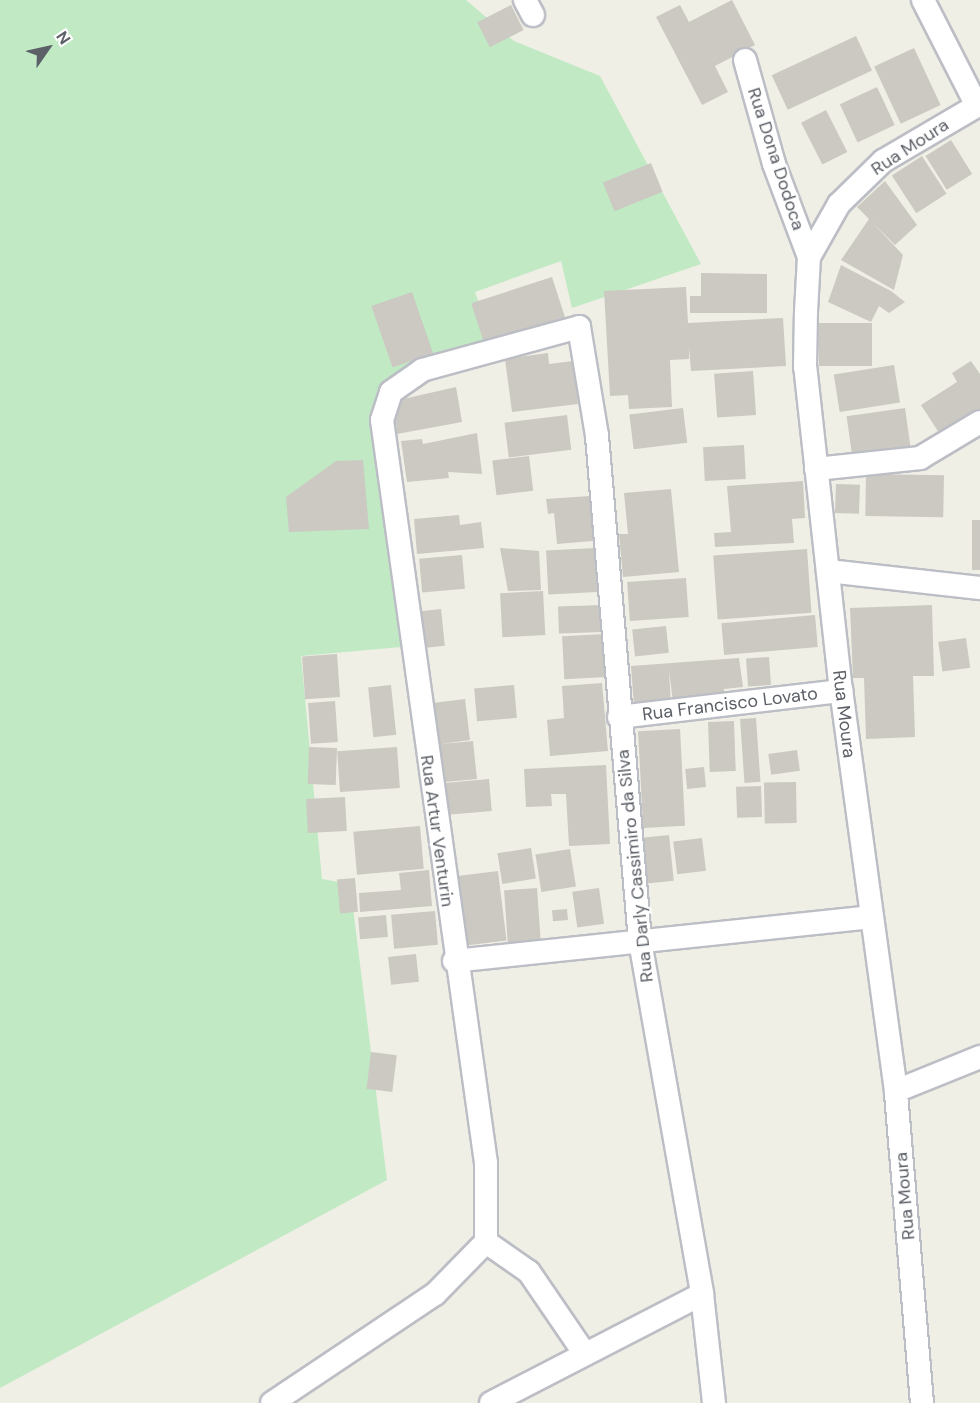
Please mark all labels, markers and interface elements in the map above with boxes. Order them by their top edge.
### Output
north arrow [18,18,78,78]
text: N [51,27,75,48]
street label: Rua Dona Dodoca [743,85,809,233]
street label: Rua Moura [867,114,953,180]
street label: Rua Moura [828,669,860,759]
street label: Rua Francisco Lovato [641,683,819,725]
street label: Rua Darly Cassimiro da Silva [612,749,658,983]
street label: Rua Artur Venturin [416,754,458,908]
street label: Rua Moura [890,1151,920,1241]

